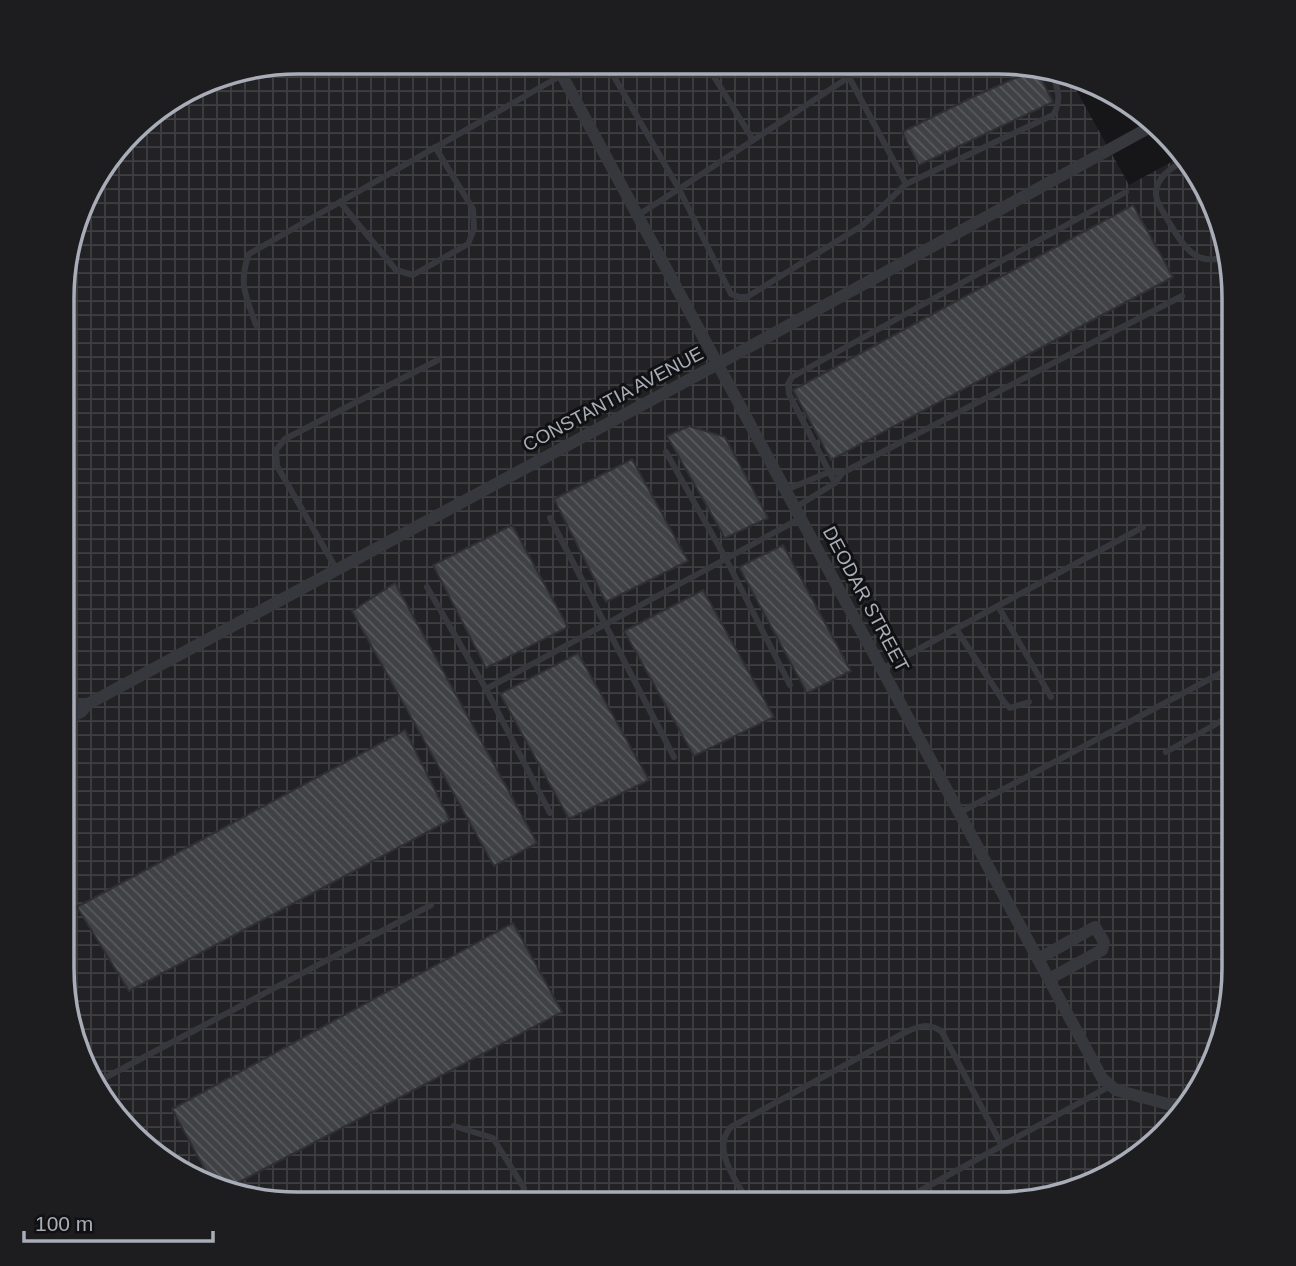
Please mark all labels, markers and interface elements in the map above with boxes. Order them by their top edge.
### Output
street label: CONSTANTIA AVENUE [519,343,707,455]
street label: DEODAR STREET [819,523,913,676]
scale bar [24,1200,214,1244]
text: 100 m [35,1212,93,1235]

